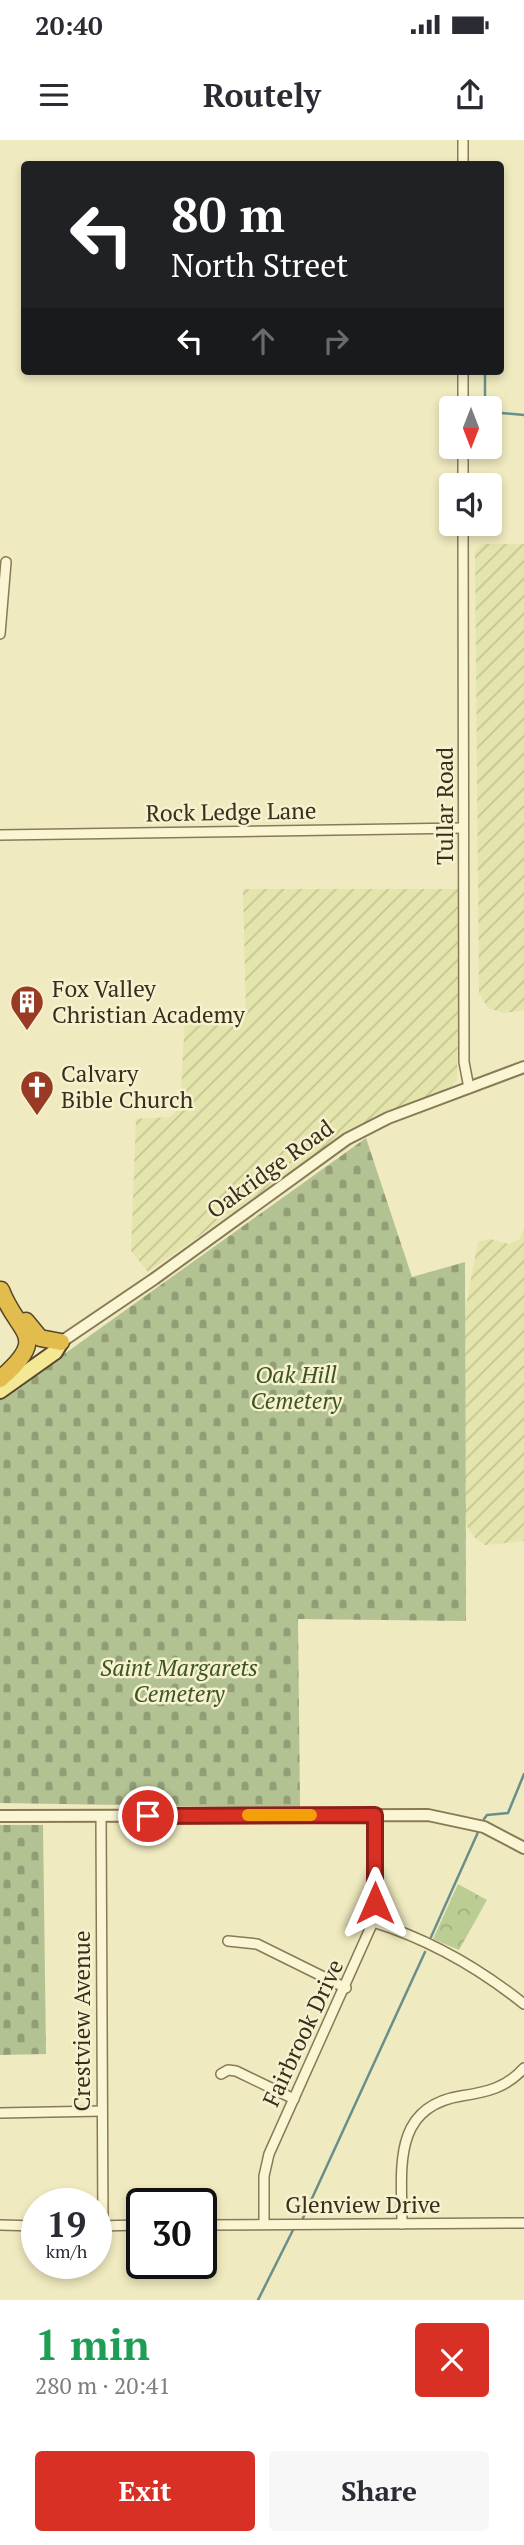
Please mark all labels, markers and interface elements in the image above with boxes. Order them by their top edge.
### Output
text: 20:40 [35,8,103,42]
text: Routely [203,74,321,116]
icon: menu [35,76,73,114]
icon: share [451,76,489,114]
text: 80 m [171,181,285,246]
icon: left [56,189,147,280]
text: North Street [171,244,348,286]
icon: left [171,322,209,360]
icon: ahead [244,322,282,360]
icon: right [317,322,355,360]
north arrow [439,396,502,458]
map controls [439,396,502,536]
button: sound [439,473,502,536]
street label: Tullar Road [429,747,460,865]
street label: Rock Ledge Lane [145,795,317,828]
place label: Fox Valley Christian Academy [52,973,245,1030]
building icon: Fox Valley Christian Academy [8,983,46,1032]
place label: Calvary Bible Church [61,1058,194,1115]
church icon: Calvary Bible Church [18,1068,56,1117]
street label: Oakridge Road [200,1112,340,1225]
park label: Oak Hill Cemetery [250,1359,342,1416]
park label: Saint Margarets Cemetery [100,1652,258,1709]
pin [118,1786,178,1846]
icon: arrive [129,1797,167,1835]
position arrow [338,1866,412,1940]
street label: Crestview Avenue [66,1930,97,2112]
street label: Fairbrook Drive [255,1954,350,2111]
speed limit sign: 30 [126,2188,217,2279]
street label: Glenview Drive [285,2189,441,2220]
text: 19 [47,2201,86,2247]
text: km/h [46,2239,87,2263]
text: 1 min [35,2316,150,2372]
button: close [415,2323,489,2397]
text: 280 m · 20:41 [35,2370,170,2401]
button: Exit [35,2451,255,2531]
button: Share [269,2451,489,2531]

